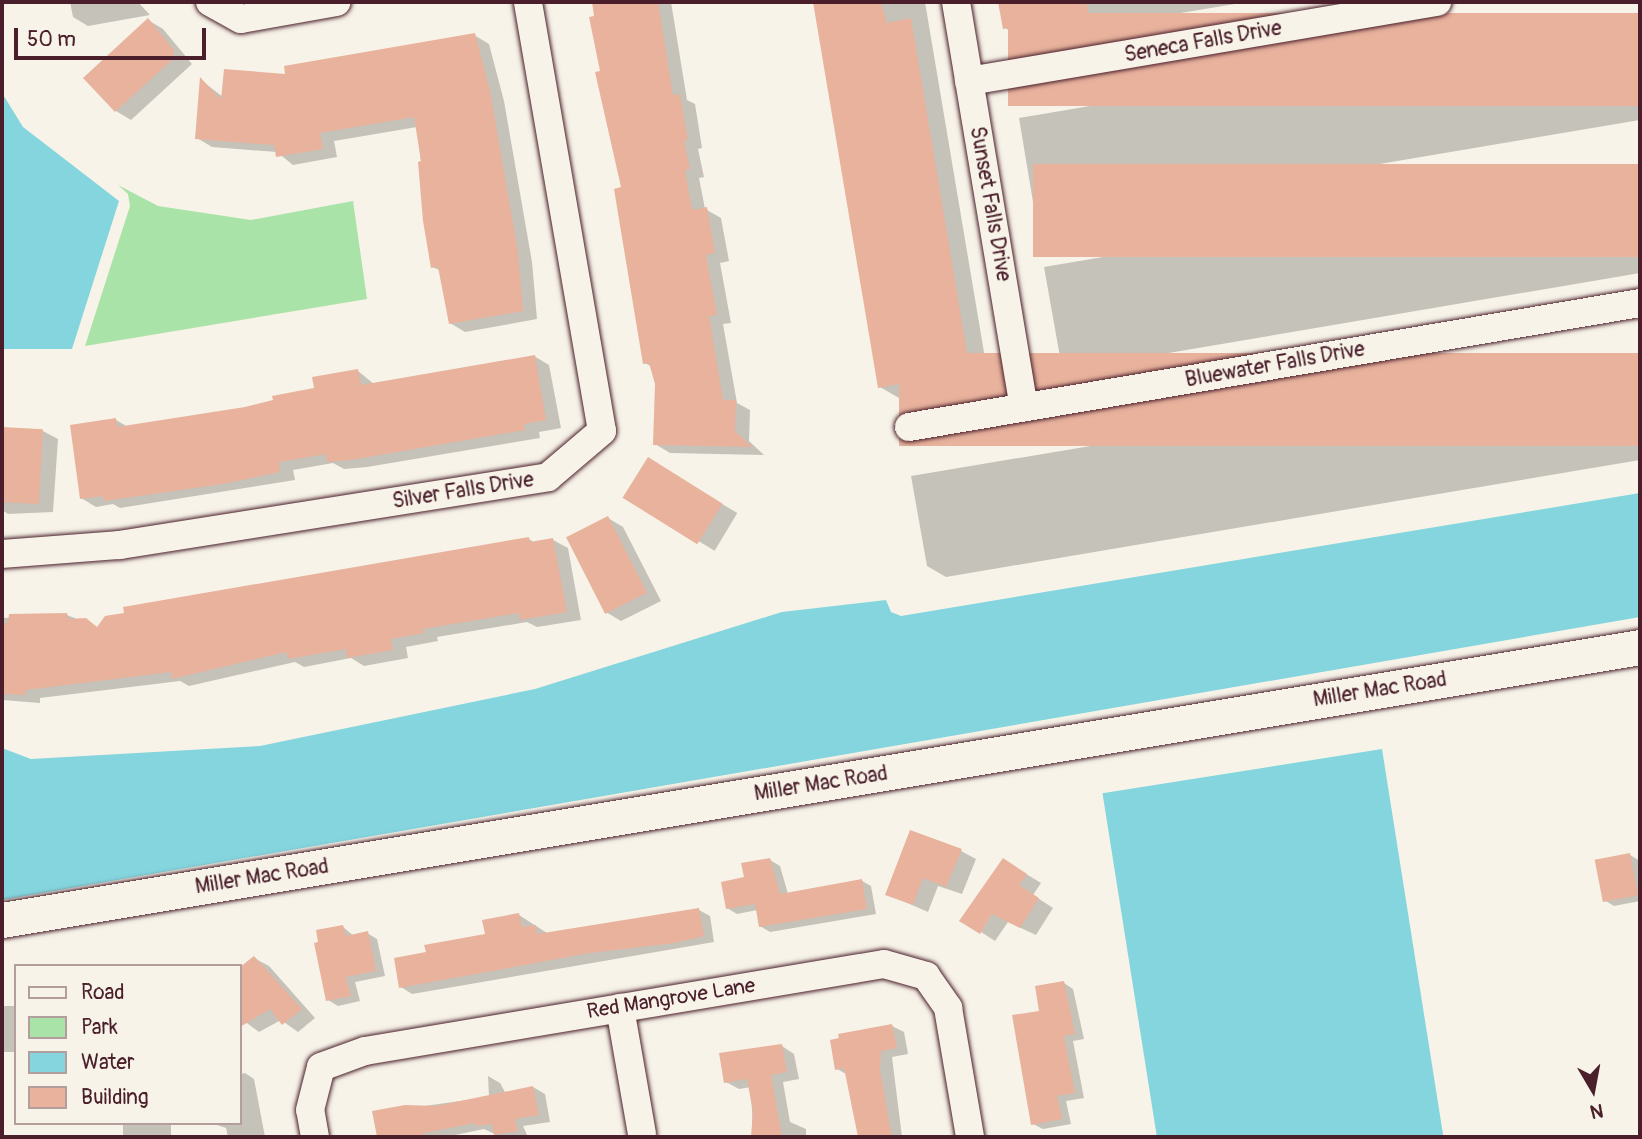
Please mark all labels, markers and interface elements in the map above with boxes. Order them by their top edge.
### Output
scale bar [18,14,210,58]
street label: Seneca Falls Drive [1122,16,1284,68]
text: 50 m [27,26,76,53]
street label: Sunset Falls Drive [964,125,1016,283]
street label: Bluewater Falls Drive [1183,337,1367,393]
street label: Silver Falls Drive [391,467,535,515]
street label: Miller Mac Road [1311,667,1449,713]
street label: Miller Mac Road [752,761,890,807]
street label: Miller Mac Road [193,854,331,900]
legend [14,964,242,1125]
street label: Red Mangrove Lane [585,973,757,1025]
text: Road [81,979,125,1006]
text: Park [81,1014,118,1041]
text: Water [81,1049,134,1076]
north arrow [1558,1055,1628,1125]
text: Building [81,1084,148,1111]
text: N [1588,1098,1605,1124]

